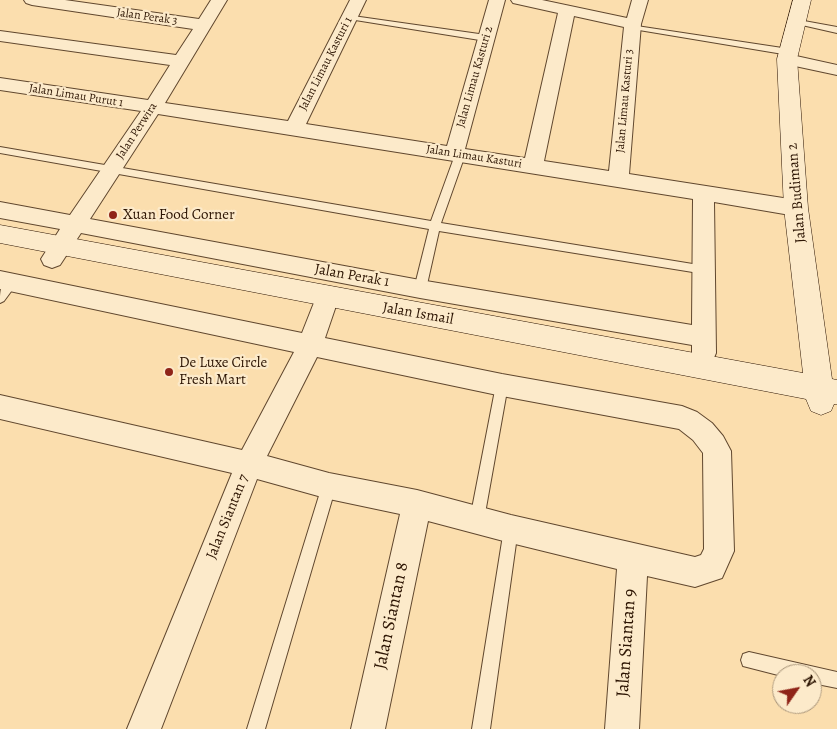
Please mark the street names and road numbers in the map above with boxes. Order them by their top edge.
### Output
street label: Jalan Perak 3 [116,6,178,28]
street label: Jalan Limau Kasturi 1 [296,15,356,113]
street label: Jalan Limau Kasturi 2 [454,25,496,129]
street label: Jalan Limau Kasturi 3 [613,48,637,154]
street label: Jalan Limau Purut 1 [28,81,124,111]
street label: Jalan Perwira [113,100,161,162]
street label: Jalan Limau Kasturi [425,142,523,172]
street label: Jalan Budiman 2 [784,142,810,244]
street label: Jalan Perak 1 [313,261,391,291]
street label: Jalan Ismail [381,299,455,329]
street label: Jalan Siantan 7 [203,472,253,562]
street label: Jalan Siantan 8 [370,560,414,672]
street label: Jalan Siantan 9 [612,588,642,698]

